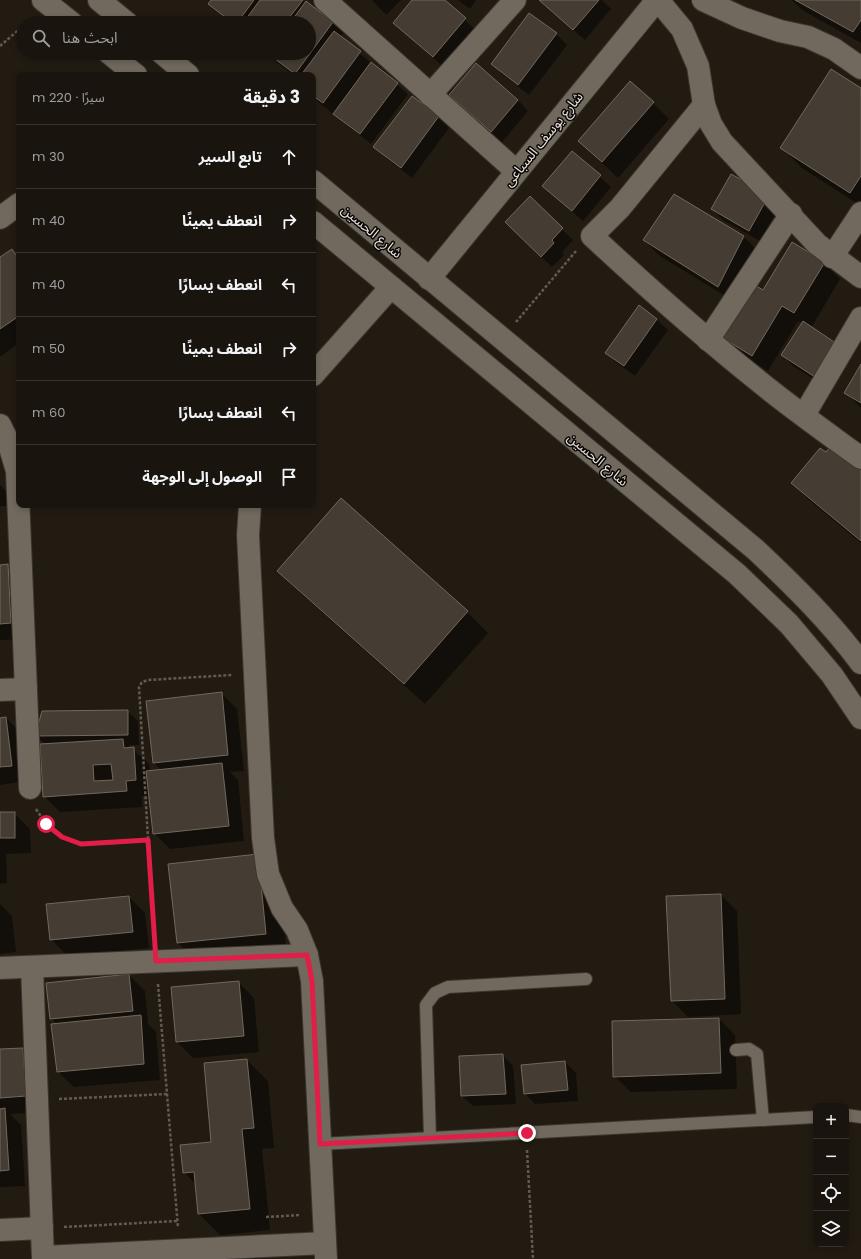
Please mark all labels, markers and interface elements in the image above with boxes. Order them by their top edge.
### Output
search box [16,16,316,60]
icon: search [30,27,52,49]
text: ابحث هنا [62,27,118,48]
text: 3 دقيقة [243,85,300,109]
street label: شارع يوسف السباعى [498,87,588,191]
text: سيرًا · 220 m [32,88,105,107]
text: تابع السير [199,146,262,167]
icon: ahead [278,146,300,168]
text: 30 m [32,147,65,166]
street label: شارع الحسين [336,199,407,263]
text: انعطف يمينًا [182,210,262,231]
icon: right [278,210,300,232]
text: 40 m [32,211,65,230]
text: انعطف يسارًا [178,274,262,295]
icon: left [278,274,300,296]
text: 40 m [32,275,65,294]
text: انعطف يمينًا [182,338,262,359]
icon: right [278,338,300,360]
text: 50 m [32,339,65,358]
text: انعطف يسارًا [178,402,262,423]
icon: left [278,402,300,424]
text: 60 m [32,403,65,422]
street label: شارع الحسين [562,427,633,491]
text: الوصول إلى الوجهة [142,466,262,487]
icon: arrive [278,466,300,488]
route start [37,815,55,833]
map controls [813,1103,849,1247]
button: + [813,1103,849,1139]
route end [518,1124,536,1142]
button: − [813,1139,849,1175]
button: locate [813,1175,849,1211]
button: layers [813,1211,849,1247]

